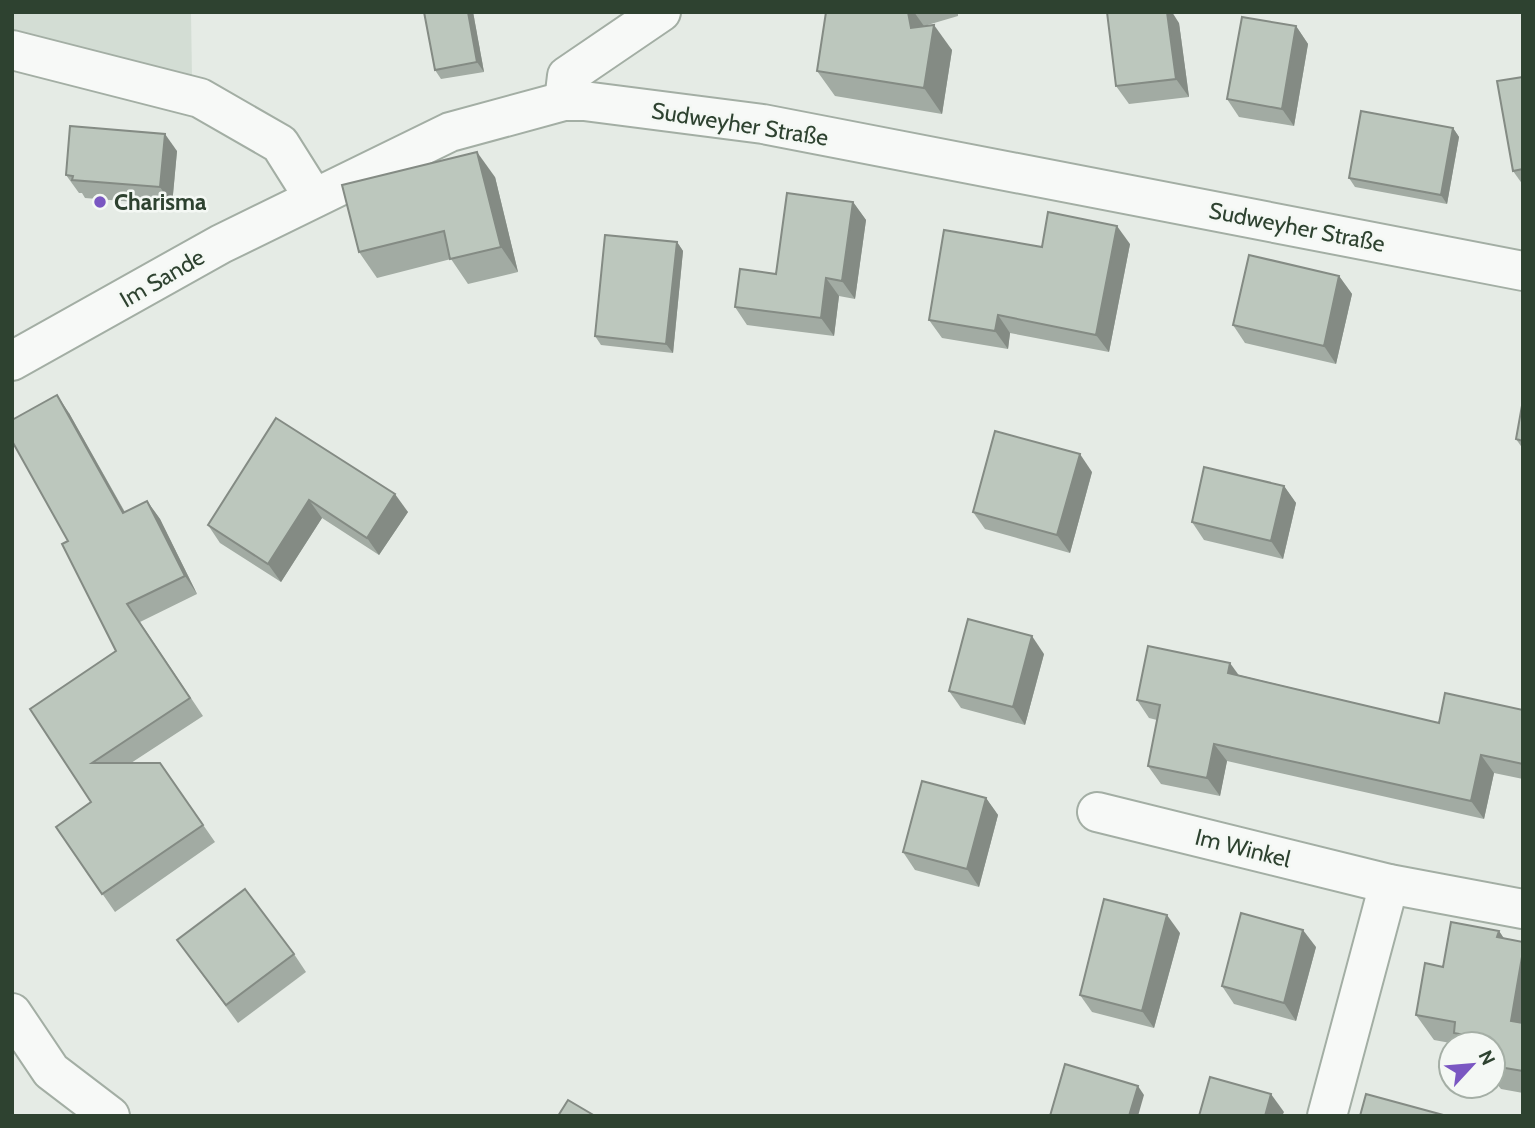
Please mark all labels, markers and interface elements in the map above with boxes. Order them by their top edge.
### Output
street label: Sudweyher Straße [650,96,831,152]
place label: Charisma [114,188,207,216]
marker: Charisma [92,194,108,210]
street label: Sudweyher Straße [1207,196,1388,258]
street label: Im Sande [115,243,209,313]
street label: Im Winkel [1192,823,1294,874]
north arrow [1437,1030,1507,1100]
text: N [1474,1047,1500,1069]

